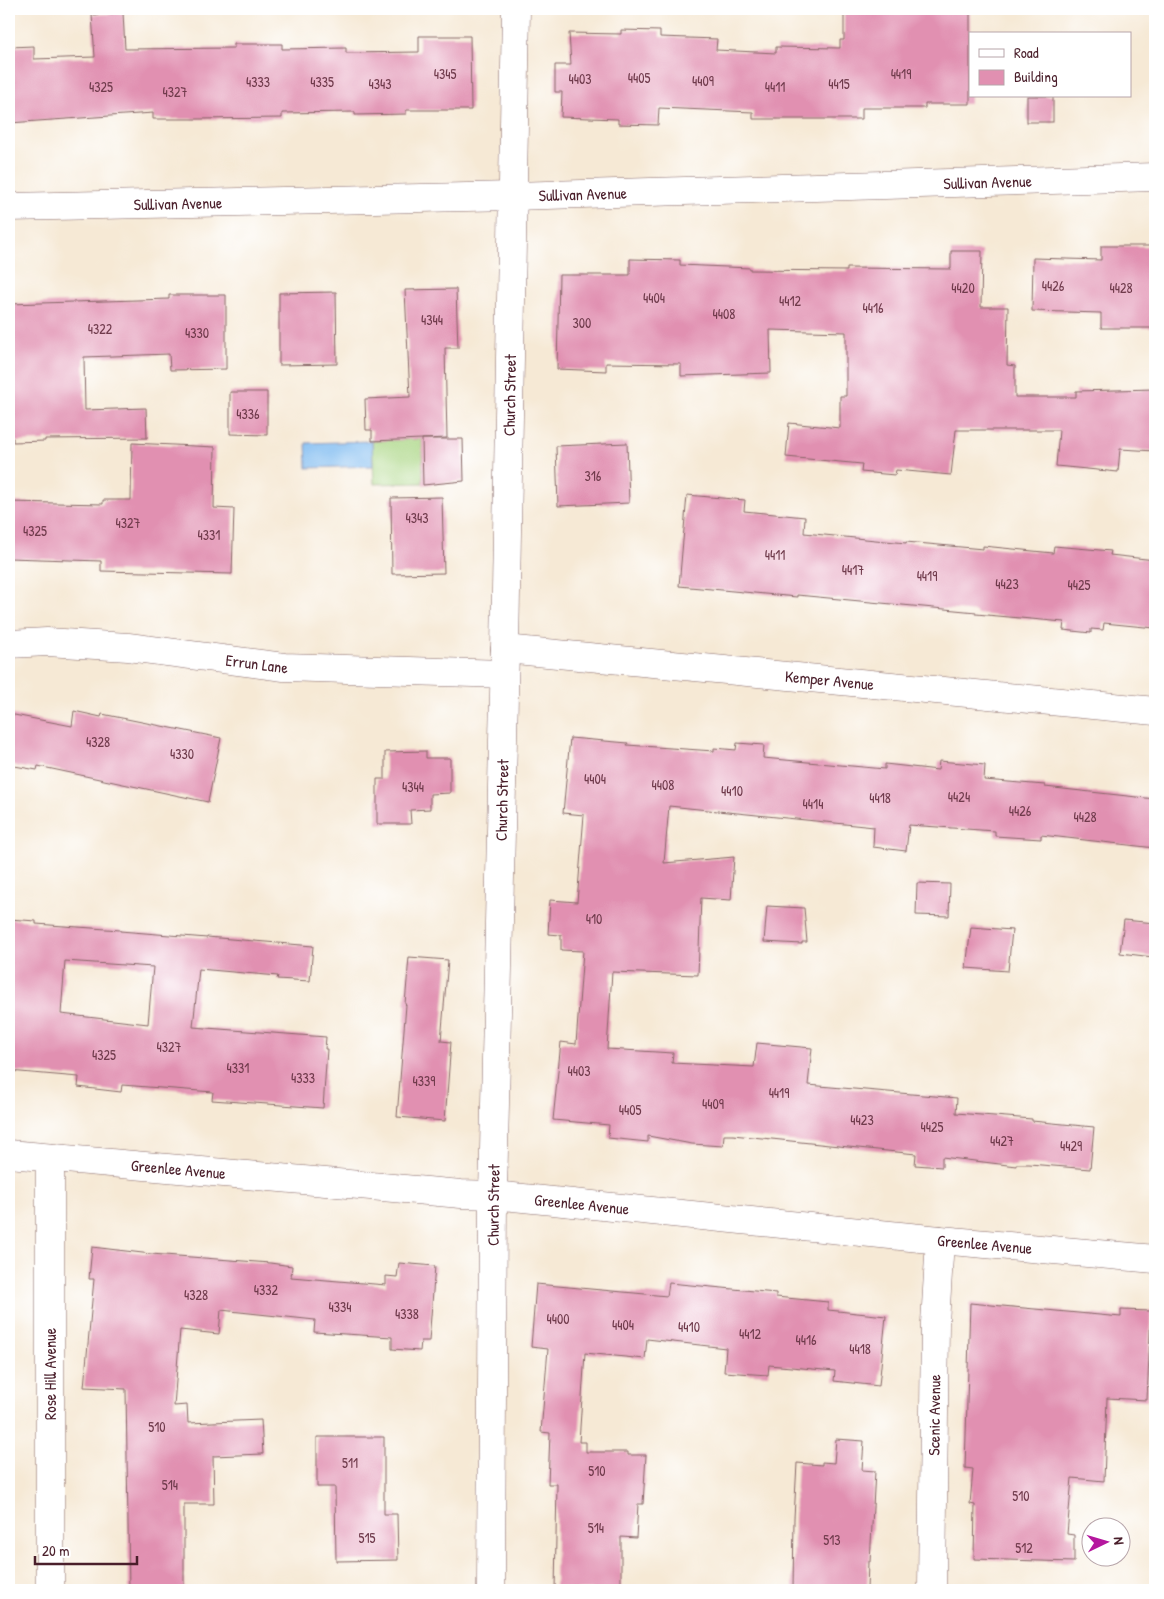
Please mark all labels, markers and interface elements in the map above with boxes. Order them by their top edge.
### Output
legend [969,32,1132,98]
text: Road [1014,42,1039,63]
house number: 4345 [434,64,456,83]
house number: 4419 [891,64,911,83]
text: Building [1014,66,1058,87]
house number: 4405 [628,68,650,87]
house number: 4403 [568,69,592,88]
house number: 4409 [692,71,714,90]
house number: 4333 [246,72,270,91]
house number: 4335 [310,72,334,91]
house number: 4343 [368,74,392,93]
house number: 4415 [828,74,850,93]
house number: 4325 [89,77,113,96]
house number: 4411 [765,77,785,96]
house number: 4327 [162,82,188,101]
street label: Sullivan Avenue [943,170,1033,194]
street label: Sullivan Avenue [538,182,628,206]
street label: Sullivan Avenue [133,191,223,215]
house number: 4426 [1042,276,1065,295]
house number: 4420 [951,278,975,297]
house number: 4428 [1109,278,1133,297]
house number: 4404 [643,288,665,307]
house number: 4412 [779,291,802,310]
house number: 4416 [862,298,884,317]
house number: 4408 [713,304,735,323]
house number: 4344 [421,310,443,329]
house number: 300 [573,313,591,332]
house number: 4322 [88,319,113,338]
house number: 4330 [185,323,209,342]
street label: Church Street [498,353,521,436]
house number: 4336 [236,404,260,423]
house number: 316 [585,466,602,485]
house number: 4343 [405,508,429,527]
house number: 4327 [115,513,141,532]
house number: 4325 [23,521,47,540]
house number: 4331 [198,525,220,544]
house number: 4411 [765,545,785,564]
house number: 4417 [842,560,864,579]
house number: 4419 [917,566,937,585]
house number: 4423 [995,574,1019,593]
house number: 4425 [1068,575,1091,594]
street label: Errun Lane [224,649,289,678]
street label: Kemper Avenue [784,665,876,695]
house number: 4328 [86,732,110,751]
house number: 4330 [170,744,194,763]
street label: Church Street [490,758,514,841]
house number: 4404 [584,769,606,788]
house number: 4408 [652,775,674,794]
house number: 4344 [402,777,424,796]
house number: 4410 [721,781,743,800]
house number: 4424 [948,787,970,806]
house number: 4418 [869,788,891,807]
house number: 4414 [803,794,823,813]
house number: 4426 [1009,801,1032,820]
house number: 4428 [1073,807,1097,826]
house number: 410 [586,909,602,928]
house number: 4327 [156,1037,182,1056]
house number: 4325 [92,1045,116,1064]
house number: 4331 [227,1058,249,1077]
house number: 4403 [567,1061,591,1080]
house number: 4333 [291,1068,315,1087]
house number: 4339 [413,1071,435,1090]
house number: 4419 [769,1083,789,1102]
house number: 4409 [702,1094,724,1113]
house number: 4405 [619,1100,641,1119]
house number: 4423 [850,1110,874,1129]
house number: 4425 [921,1117,944,1136]
house number: 4427 [990,1131,1014,1150]
house number: 4429 [1060,1136,1082,1155]
street label: Greenlee Avenue [130,1154,227,1184]
street label: Church Street [482,1163,505,1246]
street label: Greenlee Avenue [533,1188,631,1220]
street label: Greenlee Avenue [936,1229,1034,1259]
house number: 4332 [254,1280,279,1299]
house number: 4328 [184,1285,208,1304]
house number: 4334 [328,1297,352,1316]
house number: 4338 [395,1304,419,1323]
house number: 4400 [546,1309,570,1328]
house number: 4404 [612,1315,634,1334]
house number: 4410 [678,1317,700,1336]
house number: 4412 [739,1324,762,1343]
street label: Rose Hill Avenue [39,1327,61,1420]
house number: 4416 [795,1330,817,1349]
house number: 4418 [849,1339,871,1358]
street label: Scenic Avenue [923,1374,945,1456]
house number: 510 [148,1417,166,1436]
house number: 511 [342,1453,358,1472]
house number: 510 [588,1461,606,1480]
house number: 514 [162,1475,178,1494]
house number: 510 [1012,1486,1030,1505]
north arrow [1082,1516,1132,1566]
house number: 514 [588,1518,604,1537]
house number: 515 [359,1528,376,1547]
house number: 513 [823,1530,841,1549]
scale bar [35,1534,138,1566]
text: N [1110,1536,1129,1546]
house number: 512 [1015,1538,1033,1557]
text: 20 m [42,1540,69,1561]

